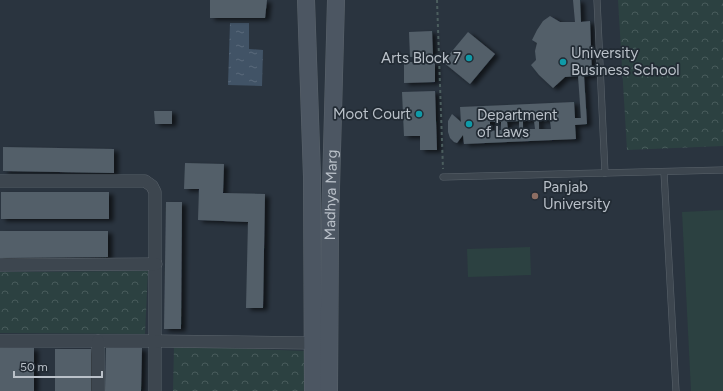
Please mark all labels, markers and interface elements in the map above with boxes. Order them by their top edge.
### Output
place label: University Business School [571,44,680,79]
place label: Arts Block 7 [381,49,461,67]
marker: Arts Block 7 [464,53,474,63]
marker: University Business School [558,57,568,67]
place label: Moot Court [333,105,411,123]
place label: Department of Laws [477,106,558,141]
marker: Moot Court [414,109,424,119]
marker: Department of Laws [464,119,474,129]
street label: Madhya Marg [321,149,341,240]
place label: Panjab University [543,178,610,213]
marker: Panjab University [530,191,540,201]
scale bar [14,353,102,379]
text: 50 m [20,360,48,374]

